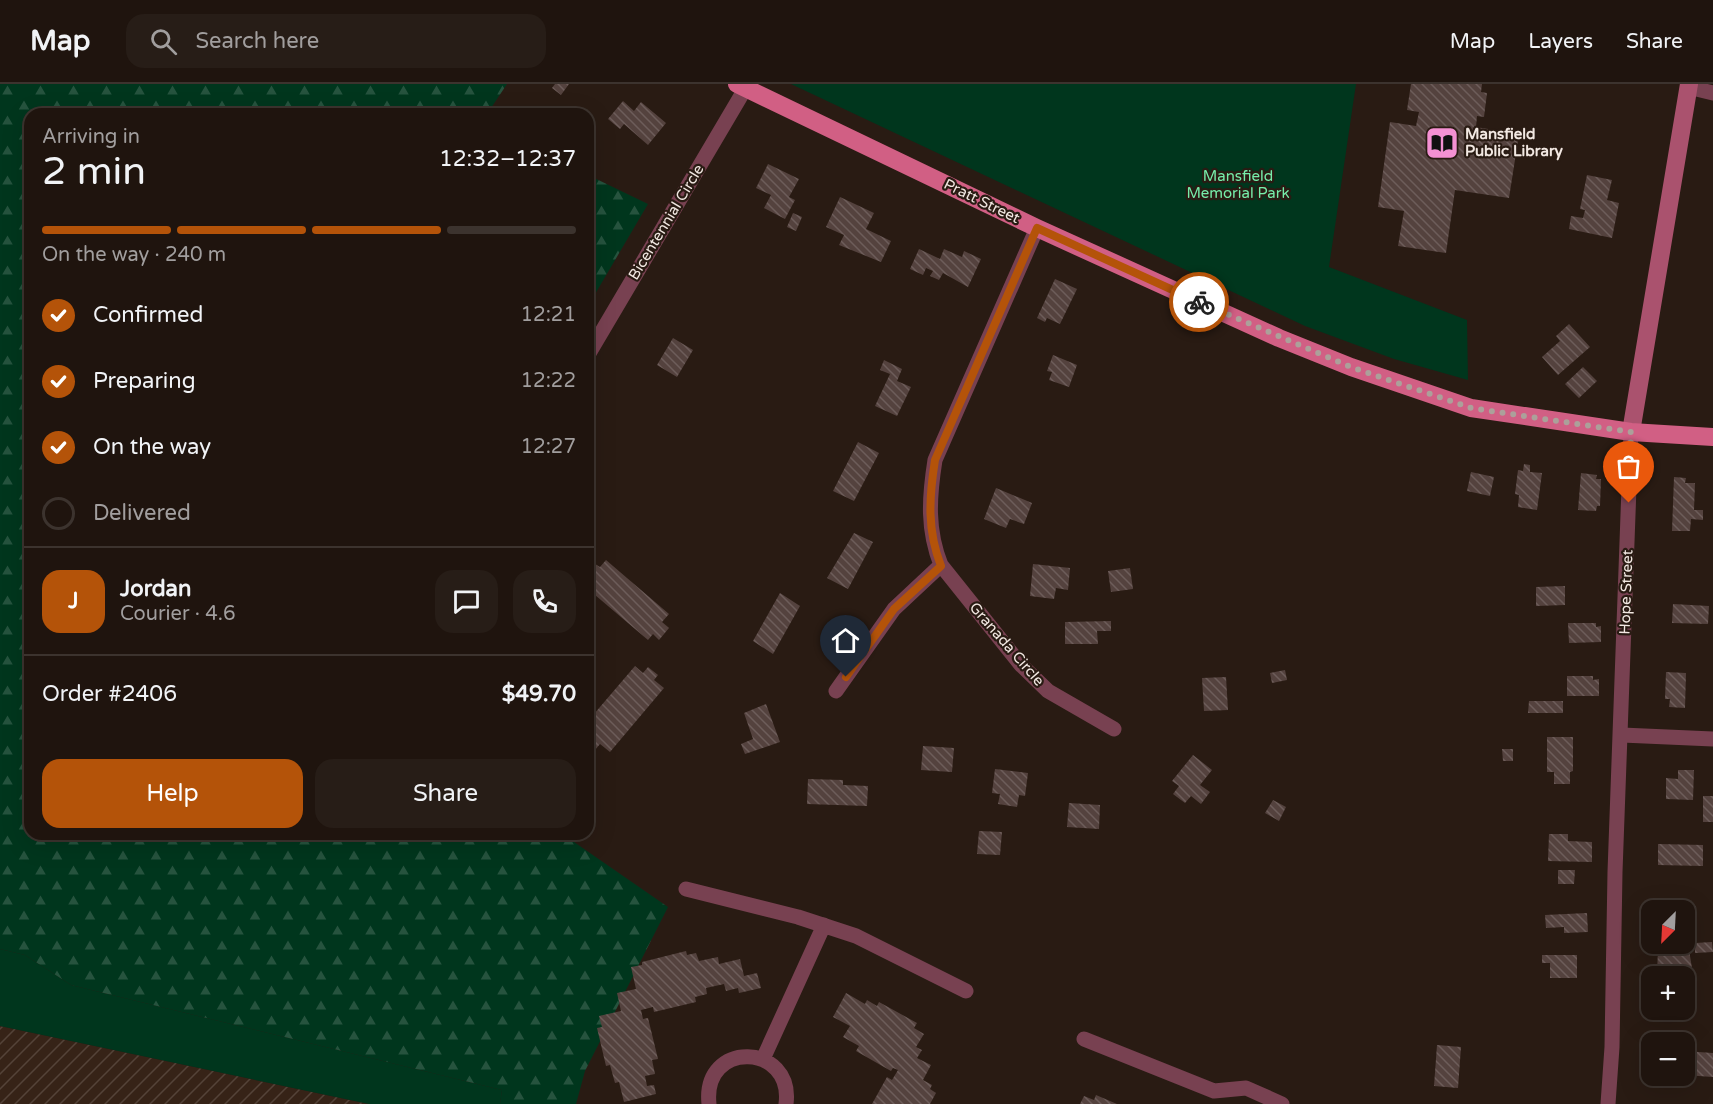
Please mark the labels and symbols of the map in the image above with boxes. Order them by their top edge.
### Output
library icon: Mansfield Public Library [1424,125,1460,161]
place label: Mansfield Public Library [1465,125,1563,161]
street label: Bicentennial Circle [624,161,708,283]
park label: Mansfield Memorial Park [1186,167,1290,202]
street label: Pratt Street [941,175,1023,227]
courier [1169,272,1229,332]
pin [1603,441,1654,503]
street label: Hope Street [1616,549,1636,635]
street label: Granada Circle [966,599,1048,689]
pin [820,615,871,677]
north arrow [1641,900,1695,954]

